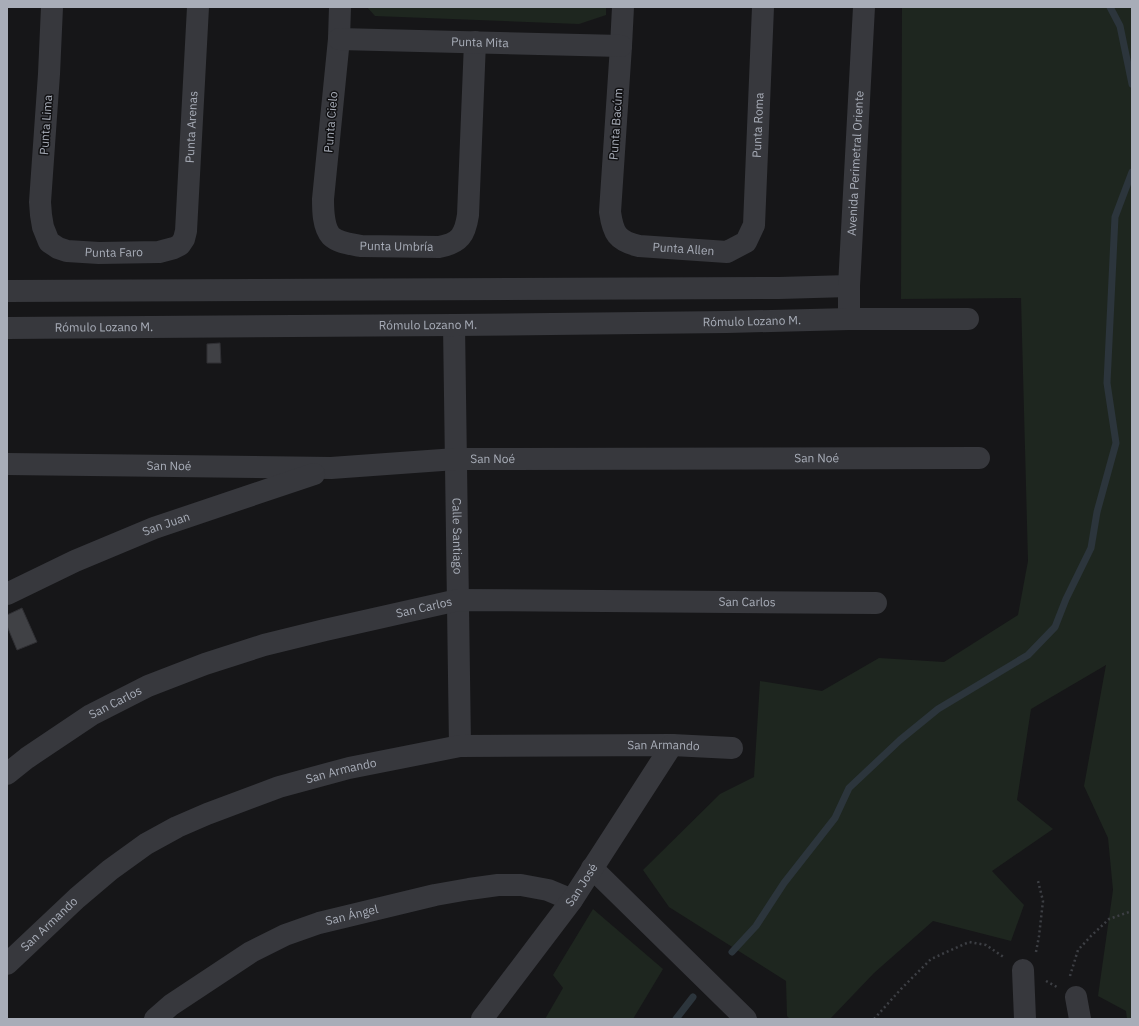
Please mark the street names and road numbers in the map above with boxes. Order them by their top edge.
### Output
street label: Punta Mita [451,34,510,50]
street label: Punta Bacúm [606,88,625,160]
street label: Punta Arenas [182,90,201,163]
street label: Punta Cielo [320,90,341,153]
street label: Avenida Perimetral Oriente [844,90,867,236]
street label: Punta Roma [749,91,766,158]
street label: Punta Lima [36,94,55,156]
street label: Punta Umbría [360,238,434,254]
street label: Punta Allen [652,239,715,258]
street label: Punta Faro [84,244,143,260]
street label: Rómulo Lozano M. [703,312,801,329]
street label: Rómulo Lozano M. [379,317,477,333]
street label: Rómulo Lozano M. [55,319,153,335]
street label: San Noé [794,450,840,465]
street label: San Noé [470,451,516,466]
street label: San Noé [146,458,192,473]
street label: Calle Santiago [449,498,466,575]
street label: San Juan [140,508,192,539]
street label: San Carlos [394,594,454,621]
street label: San Carlos [718,594,776,609]
street label: San Carlos [86,682,144,722]
street label: San Armando [627,737,700,753]
street label: San Armando [304,755,378,786]
street label: San José [562,860,601,909]
street label: San Armando [17,893,81,954]
street label: San Ángel [324,901,380,928]

